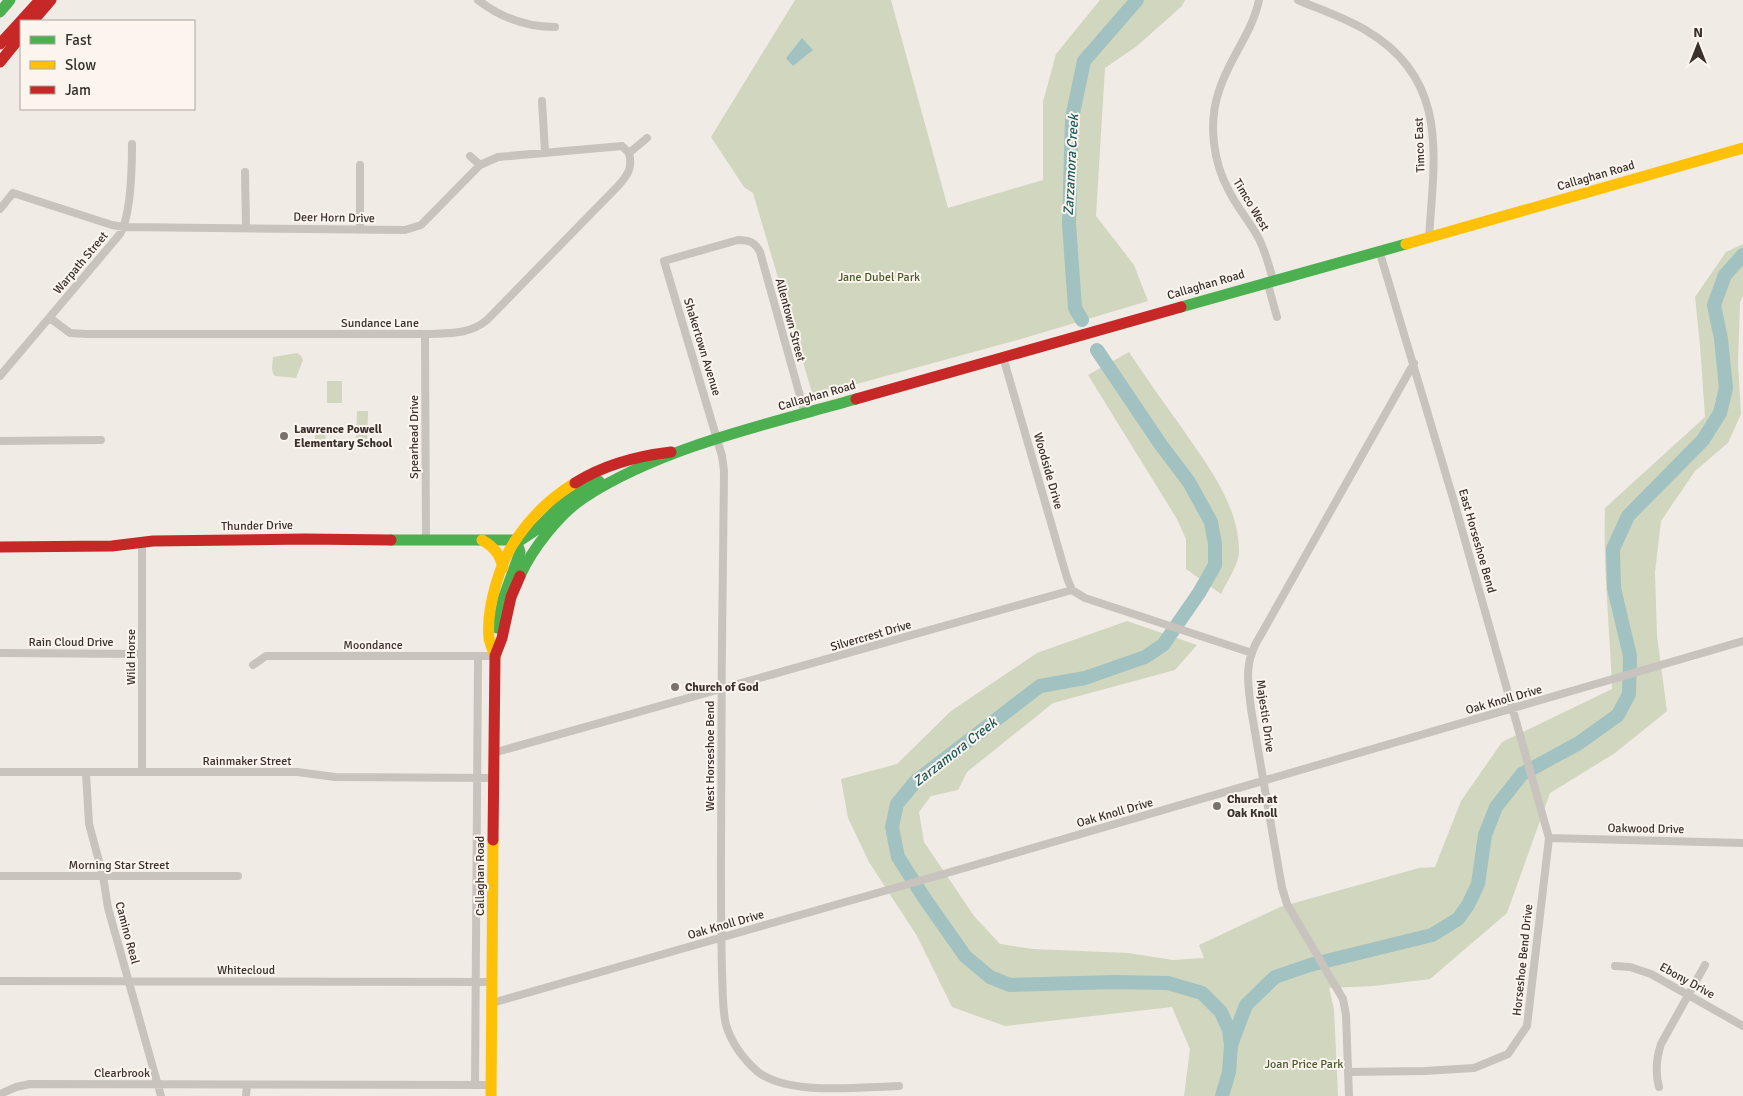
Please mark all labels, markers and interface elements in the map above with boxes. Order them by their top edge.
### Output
legend [20,20,195,110]
north arrow [1673,20,1723,70]
text: N [1693,24,1703,41]
text: Fast [65,31,92,49]
text: Slow [65,56,96,74]
text: Jam [65,81,91,99]
water label: Zarzamora Creek [1060,112,1082,216]
street label: Timco East [1412,117,1428,173]
street label: Callaghan Road [1555,158,1637,194]
street label: Timco West [1230,176,1272,234]
street label: Deer Horn Drive [293,210,375,226]
street label: Warpath Street [50,229,112,297]
street label: Callaghan Road [1165,267,1247,303]
park label: Jane Dubel Park [838,270,920,285]
street label: Allentown Street [772,277,808,363]
street label: Shakertown Avenue [680,296,724,398]
street label: Sundance Lane [341,316,419,331]
street label: Callaghan Road [776,378,858,414]
street label: Spearhead Drive [407,395,422,479]
place label: Lawrence Powell Elementary School [294,422,393,451]
marker: Lawrence Powell Elementary School [278,430,290,442]
street label: Woodside Drive [1030,431,1066,511]
street label: East Horseshoe Bend [1455,487,1499,595]
street label: Thunder Drive [221,518,293,534]
street label: Silvercrest Drive [829,617,913,655]
street label: Wild Horse [124,629,139,685]
street label: Rain Cloud Drive [29,635,113,650]
street label: Moondance [343,638,403,653]
street label: Majestic Drive [1252,679,1278,753]
place label: Church of God [685,680,759,695]
marker: Church of God [669,681,681,693]
street label: Oak Knoll Drive [1464,682,1544,718]
street label: West Horseshoe Bend [703,701,718,811]
water label: Zarzamora Creek [910,713,1002,790]
street label: Rainmaker Street [203,754,291,769]
place label: Church at Oak Knoll [1227,792,1278,821]
street label: Oak Knoll Drive [1075,795,1155,831]
marker: Church at Oak Knoll [1211,800,1223,812]
street label: Oakwood Drive [1608,821,1684,837]
street label: Callaghan Road [473,836,488,916]
street label: Morning Star Street [69,858,169,873]
street label: Camino Real [111,900,143,966]
street label: Horseshoe Bend Drive [1510,903,1536,1017]
street label: Oak Knoll Drive [686,907,766,943]
street label: Ebony Drive [1657,960,1717,1002]
street label: Whitecloud [217,963,275,978]
park label: Joan Price Park [1265,1057,1343,1072]
street label: Clearbrook [94,1066,150,1081]

